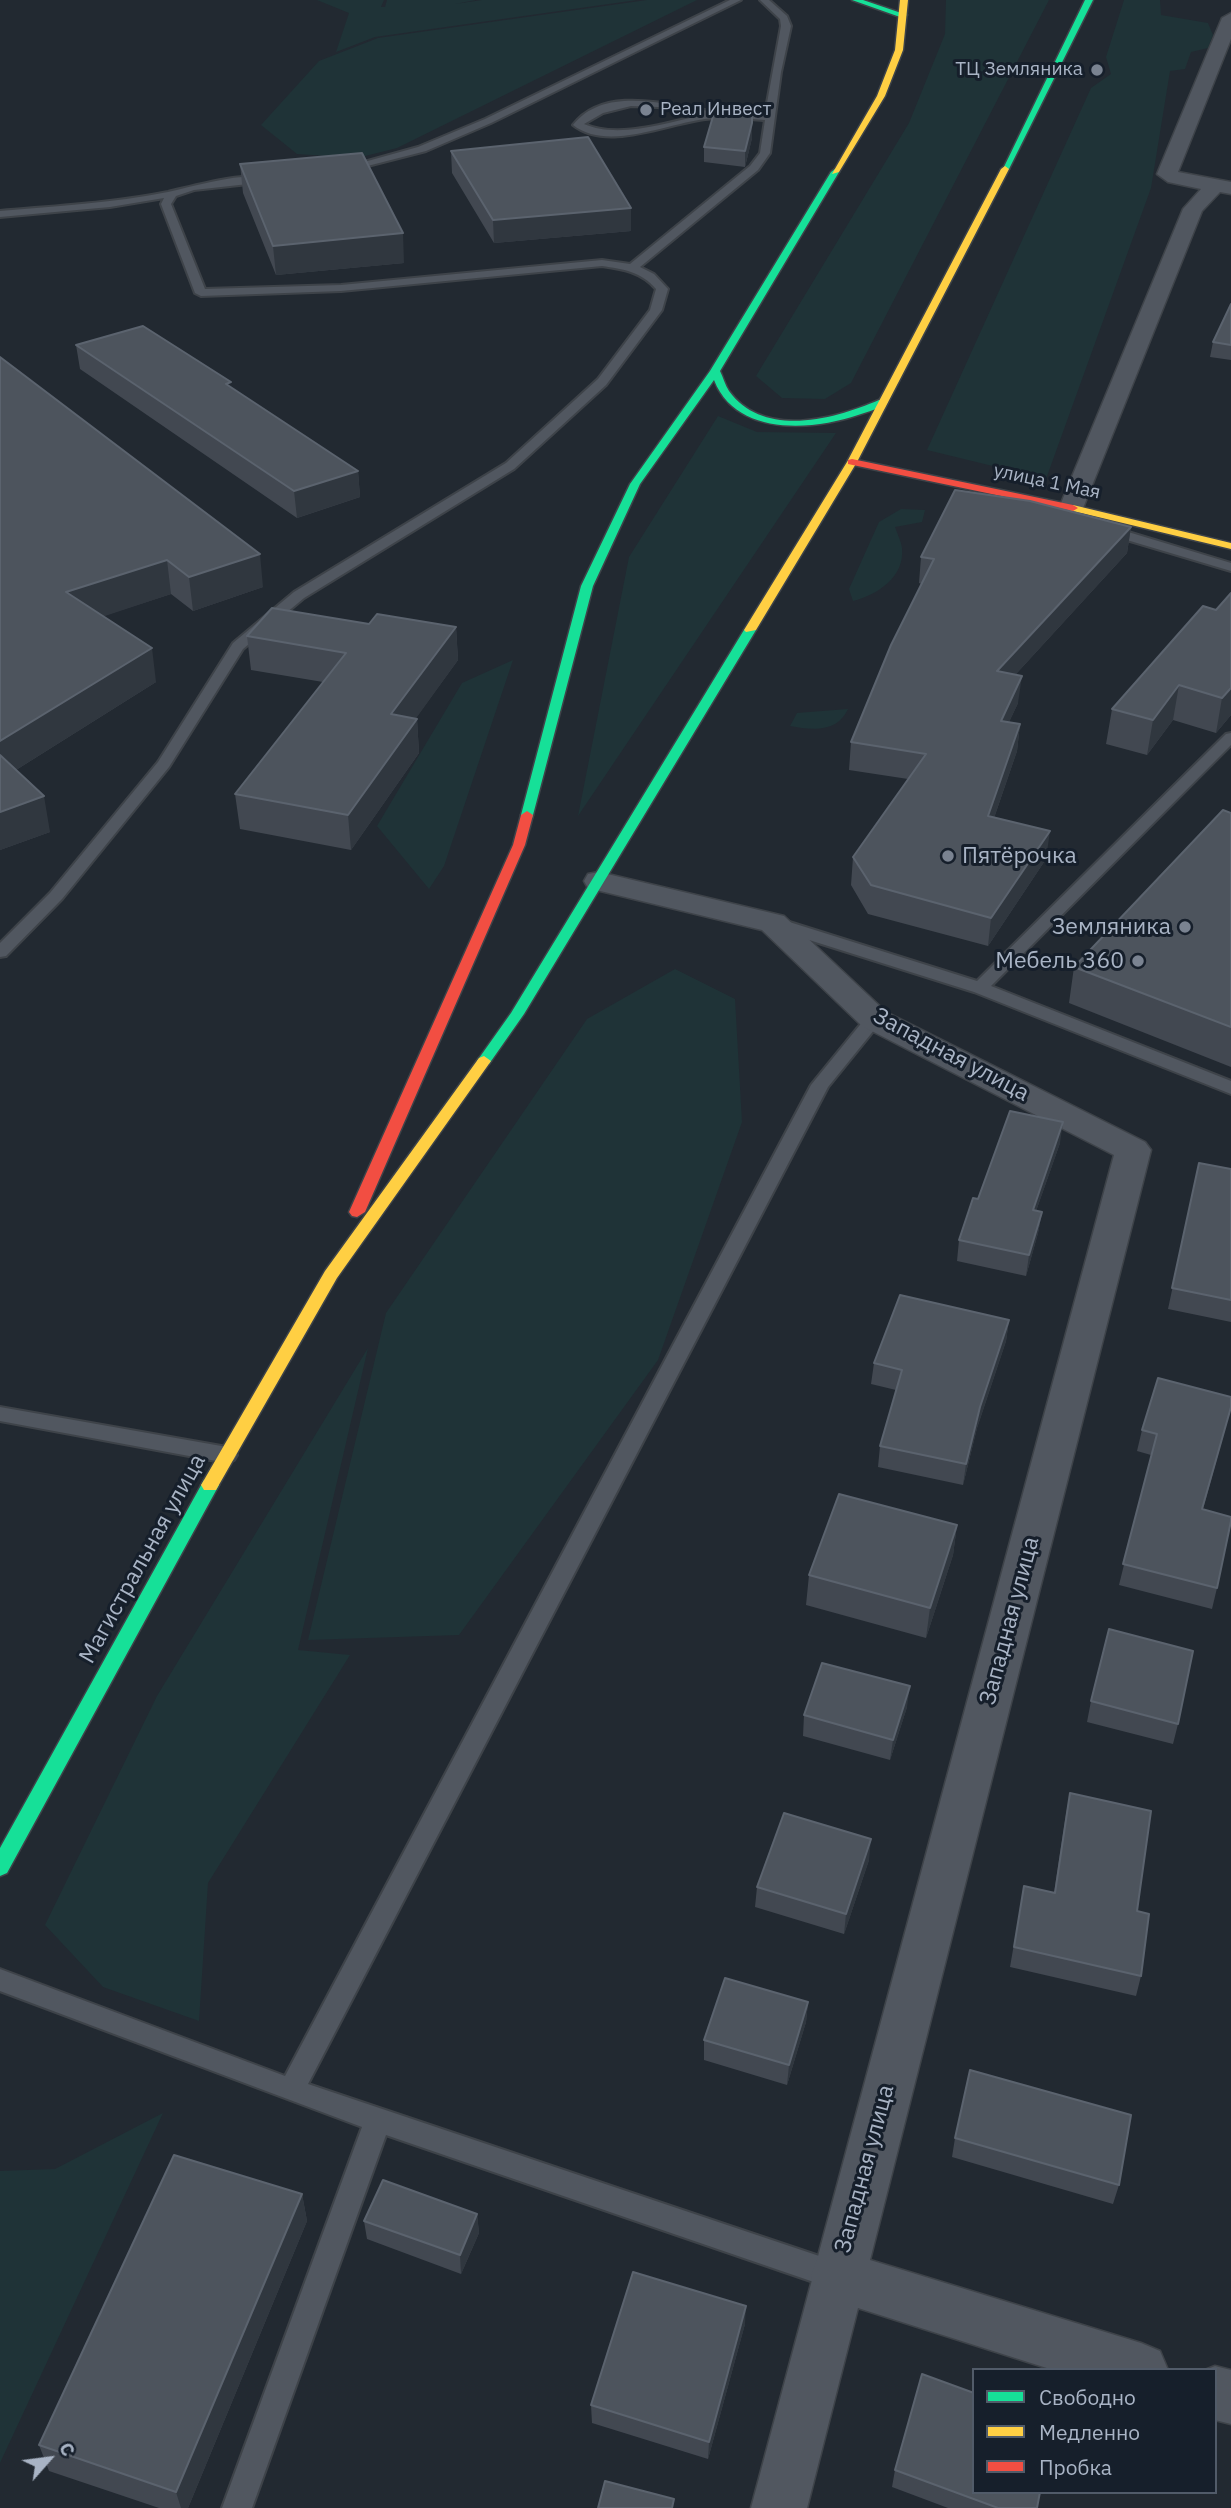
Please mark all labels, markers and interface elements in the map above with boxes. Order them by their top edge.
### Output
place label: ТЦ Земляника [955,59,1083,81]
marker: ТЦ Земляника [1089,62,1105,78]
place label: Реал Инвест [660,99,771,121]
marker: Реал Инвест [638,102,654,118]
street label: улица 1 Мая [991,460,1103,504]
place label: Пятёрочка [962,842,1077,870]
marker: Пятёрочка [940,848,956,864]
place label: Земляника [1052,913,1171,941]
marker: Земляника [1177,919,1193,935]
place label: Мебель 360 [995,947,1124,975]
marker: Мебель 360 [1130,953,1146,969]
street label: Западная улица [868,1002,1034,1108]
street label: Магистральная улица [74,1450,212,1668]
street label: Западная улица [974,1534,1046,1708]
street label: Западная улица [829,2082,901,2256]
legend [972,2368,1217,2494]
text: Свободно [1039,2383,1136,2411]
text: Медленно [1039,2418,1140,2446]
north arrow [14,2424,84,2494]
text: С [54,2438,81,2460]
text: Пробка [1039,2453,1112,2481]

